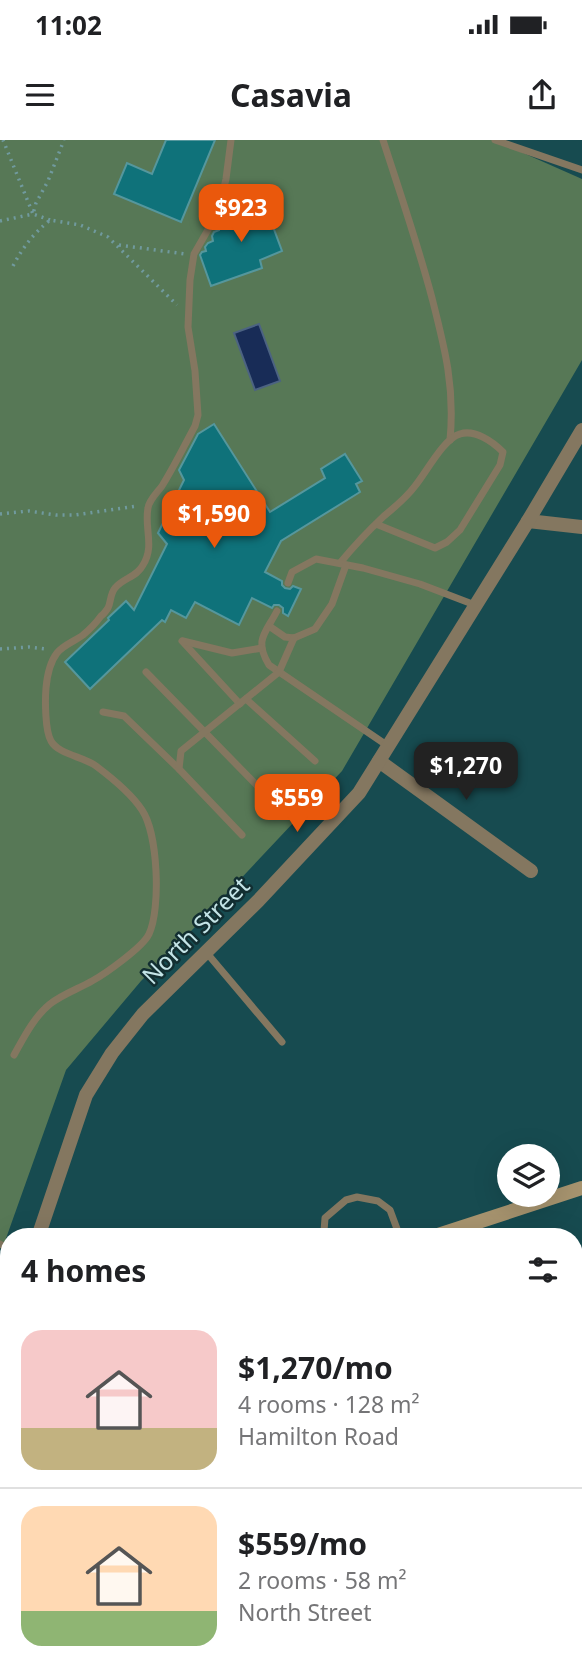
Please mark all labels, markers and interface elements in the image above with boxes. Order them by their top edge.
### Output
text: 11:02 [35,7,102,43]
text: Casavia [230,73,352,116]
icon: menu [21,76,59,114]
icon: share [523,76,561,114]
pin: $923 [200,184,282,244]
text: $923 [215,191,267,223]
pin: $1,590 [157,490,271,550]
text: $1,590 [178,497,250,529]
pin: $1,270 [409,742,523,802]
text: $1,270 [430,749,502,781]
pin: $559 [256,774,338,834]
text: $559 [271,781,323,813]
street label: North Street [134,869,256,991]
map controls [497,1144,560,1207]
button: layers [497,1144,560,1207]
text: 4 homes [21,1250,146,1291]
icon: filters [524,1251,562,1289]
text: $1,270/mo [238,1347,393,1388]
icon: home [77,1358,161,1442]
text: 4 rooms · 128 m² [238,1388,420,1420]
text: Hamilton Road [238,1420,399,1452]
text: $559/mo [238,1523,367,1564]
icon: home [77,1534,161,1618]
text: 2 rooms · 58 m² [238,1564,407,1596]
text: North Street [238,1596,372,1628]

